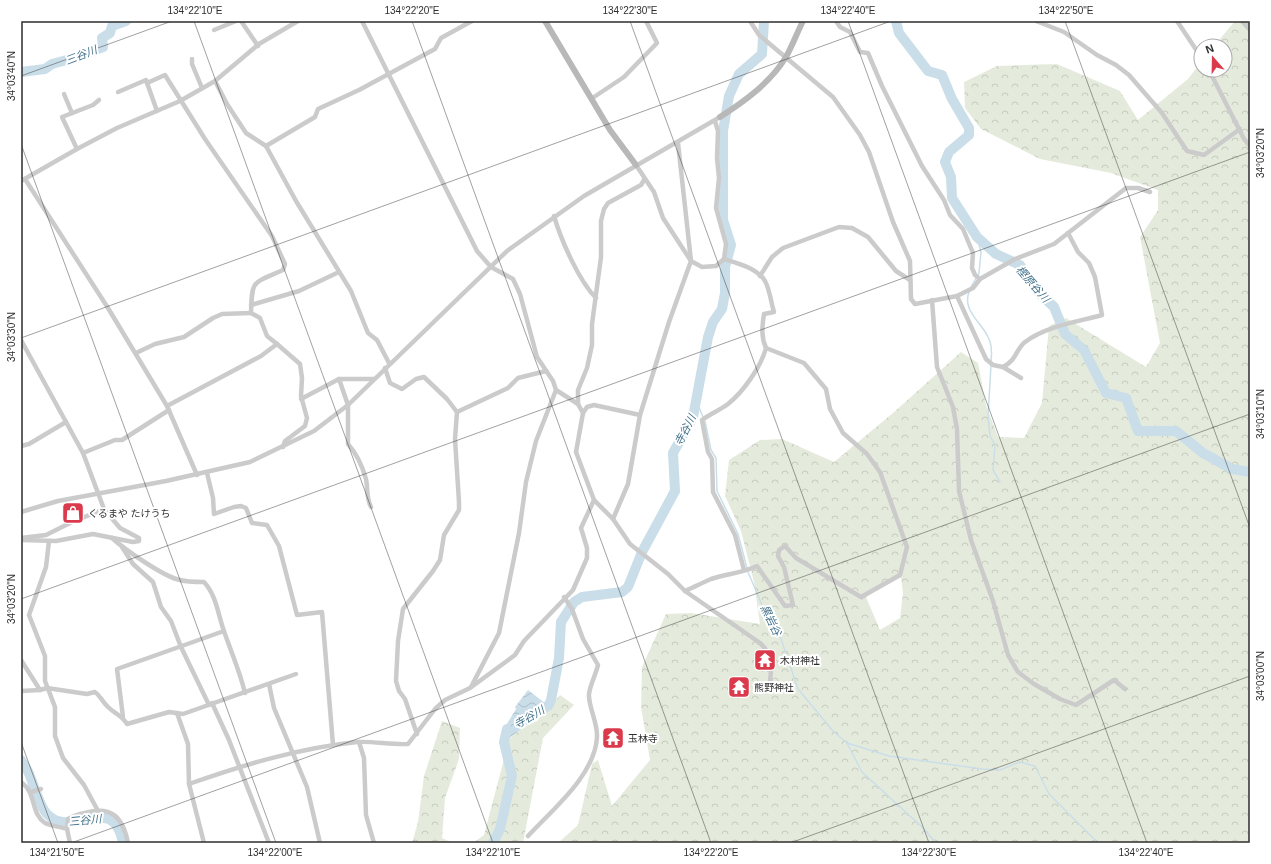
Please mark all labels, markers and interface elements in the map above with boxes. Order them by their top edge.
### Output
text: 134°22'10"E [167,5,223,16]
text: 134°22'20"E [384,5,440,16]
text: 134°22'30"E [602,5,658,16]
text: 134°22'40"E [820,5,876,16]
text: 134°22'50"E [1038,5,1094,16]
north arrow [1193,38,1233,78]
text: N [1204,42,1215,56]
water label: 三谷川 [63,43,99,67]
text: 34°03'40"N [6,51,17,101]
text: 34°03'20"N [1255,128,1266,178]
water label: 樫原谷川 [1014,263,1053,305]
text: 34°03'30"N [6,312,17,362]
text: 34°03'10"N [1255,389,1266,439]
water label: 寺谷川 [672,412,698,447]
shop icon: くるまや たけうち [60,500,86,526]
place label: くるまや たけうち [88,508,171,519]
text: 34°03'20"N [6,574,17,624]
water label: 黒岩谷 [758,603,784,638]
temple icon: 木村神社 [752,647,778,673]
text: 34°03'00"N [1255,651,1266,701]
place label: 木村神社 [780,655,820,666]
temple icon: 熊野神社 [726,674,752,700]
place label: 熊野神社 [754,682,794,693]
water label: 寺谷川 [512,703,547,730]
temple icon: 玉林寺 [600,725,626,751]
place label: 玉林寺 [628,733,658,744]
water label: 三谷川 [68,812,103,827]
text: 134°21'50"E [29,847,85,858]
text: 134°22'00"E [247,847,303,858]
text: 134°22'10"E [465,847,521,858]
text: 134°22'20"E [683,847,739,858]
text: 134°22'30"E [901,847,957,858]
text: 134°22'40"E [1118,847,1174,858]

